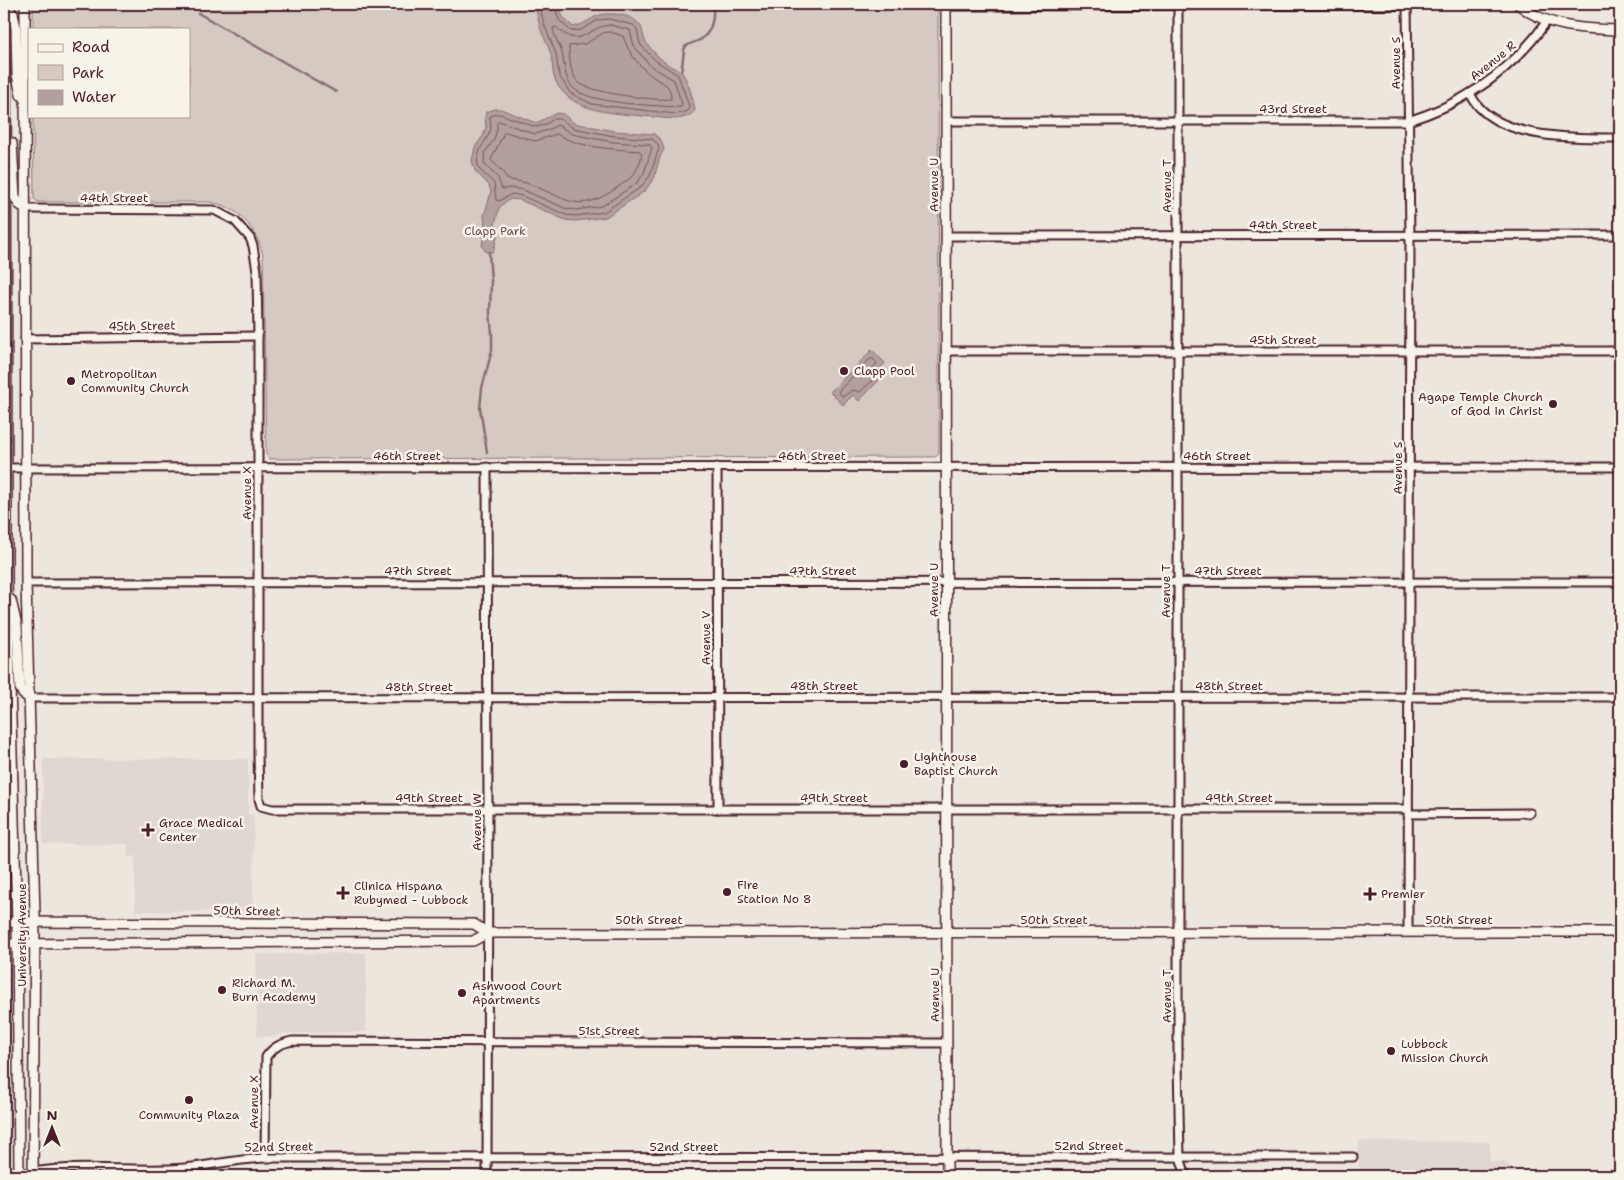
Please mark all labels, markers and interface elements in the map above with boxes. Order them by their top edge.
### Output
legend [28,28,190,118]
street label: Avenue S [1388,36,1404,90]
text: Road [72,37,110,57]
street label: Avenue R [1467,38,1519,84]
text: Park [72,63,104,83]
text: Water [72,87,116,107]
street label: 43rd Street [1259,101,1327,117]
street label: Avenue U [926,158,942,212]
street label: Avenue T [1159,159,1175,213]
street label: 44th Street [80,190,148,206]
street label: 44th Street [1249,217,1317,233]
park label: Clapp Park [464,223,526,239]
street label: 45th Street [108,317,176,335]
street label: 45th Street [1249,332,1317,348]
place label: Clapp Pool [854,363,915,379]
marker: Clapp Pool [838,365,850,377]
place label: Metropolitan Community Church [81,366,189,396]
marker: Metropolitan Community Church [65,375,77,387]
place label: Agape Temple Church of God in Christ [1418,389,1543,419]
marker: Agape Temple Church of God in Christ [1547,398,1559,410]
street label: Avenue S [1390,441,1406,495]
street label: 46th Street [373,448,441,464]
street label: 46th Street [778,448,846,464]
street label: 46th Street [1183,448,1251,464]
street label: Avenue X [239,466,255,520]
street label: 47th Street [384,563,452,579]
street label: 47th Street [789,563,857,579]
street label: Avenue U [926,563,942,617]
street label: 47th Street [1194,563,1262,579]
street label: Avenue T [1158,564,1174,618]
street label: Avenue V [698,611,714,665]
street label: 48th Street [790,678,858,694]
street label: 48th Street [1195,678,1263,694]
street label: 48th Street [385,679,453,695]
place label: Lighthouse Baptist Church [914,749,998,779]
marker: Lighthouse Baptist Church [898,758,910,770]
street label: 49th Street [395,790,463,806]
street label: 49th Street [800,790,868,806]
street label: 49th Street [1205,790,1273,806]
street label: Avenue W [469,793,485,851]
place label: Grace Medical Center [159,815,243,845]
marker: Grace Medical Center [141,823,155,837]
place label: Fire Station No 8 [737,877,812,907]
place label: Clinica Hispana Rubymed - Lubbock [354,878,469,908]
street label: University Avenue [14,883,30,987]
marker: Clinica Hispana Rubymed - Lubbock [336,886,350,900]
marker: Fire Station No 8 [721,886,733,898]
place label: Premier [1381,886,1425,902]
marker: Premier [1363,887,1377,901]
street label: 50th Street [213,902,281,920]
street label: 50th Street [615,912,683,928]
street label: 50th Street [1020,912,1088,928]
street label: 50th Street [1425,912,1493,928]
street label: Avenue U [927,968,943,1022]
street label: Avenue T [1159,969,1175,1023]
place label: Richard M. Burn Academy [232,975,316,1005]
place label: Ashwood Court Apartments [472,978,562,1008]
marker: Richard M. Burn Academy [216,984,228,996]
marker: Ashwood Court Apartments [456,987,468,999]
street label: 51st Street [578,1023,640,1039]
place label: Lubbock Mission Church [1401,1036,1489,1066]
marker: Lubbock Mission Church [1385,1045,1397,1057]
street label: Avenue X [246,1075,262,1129]
marker: Community Plaza [183,1094,195,1106]
north arrow [28,1102,78,1152]
text: N [46,1106,58,1124]
place label: Community Plaza [139,1107,240,1123]
street label: 52nd Street [244,1138,314,1156]
street label: 52nd Street [1055,1138,1124,1154]
street label: 52nd Street [650,1139,719,1155]

